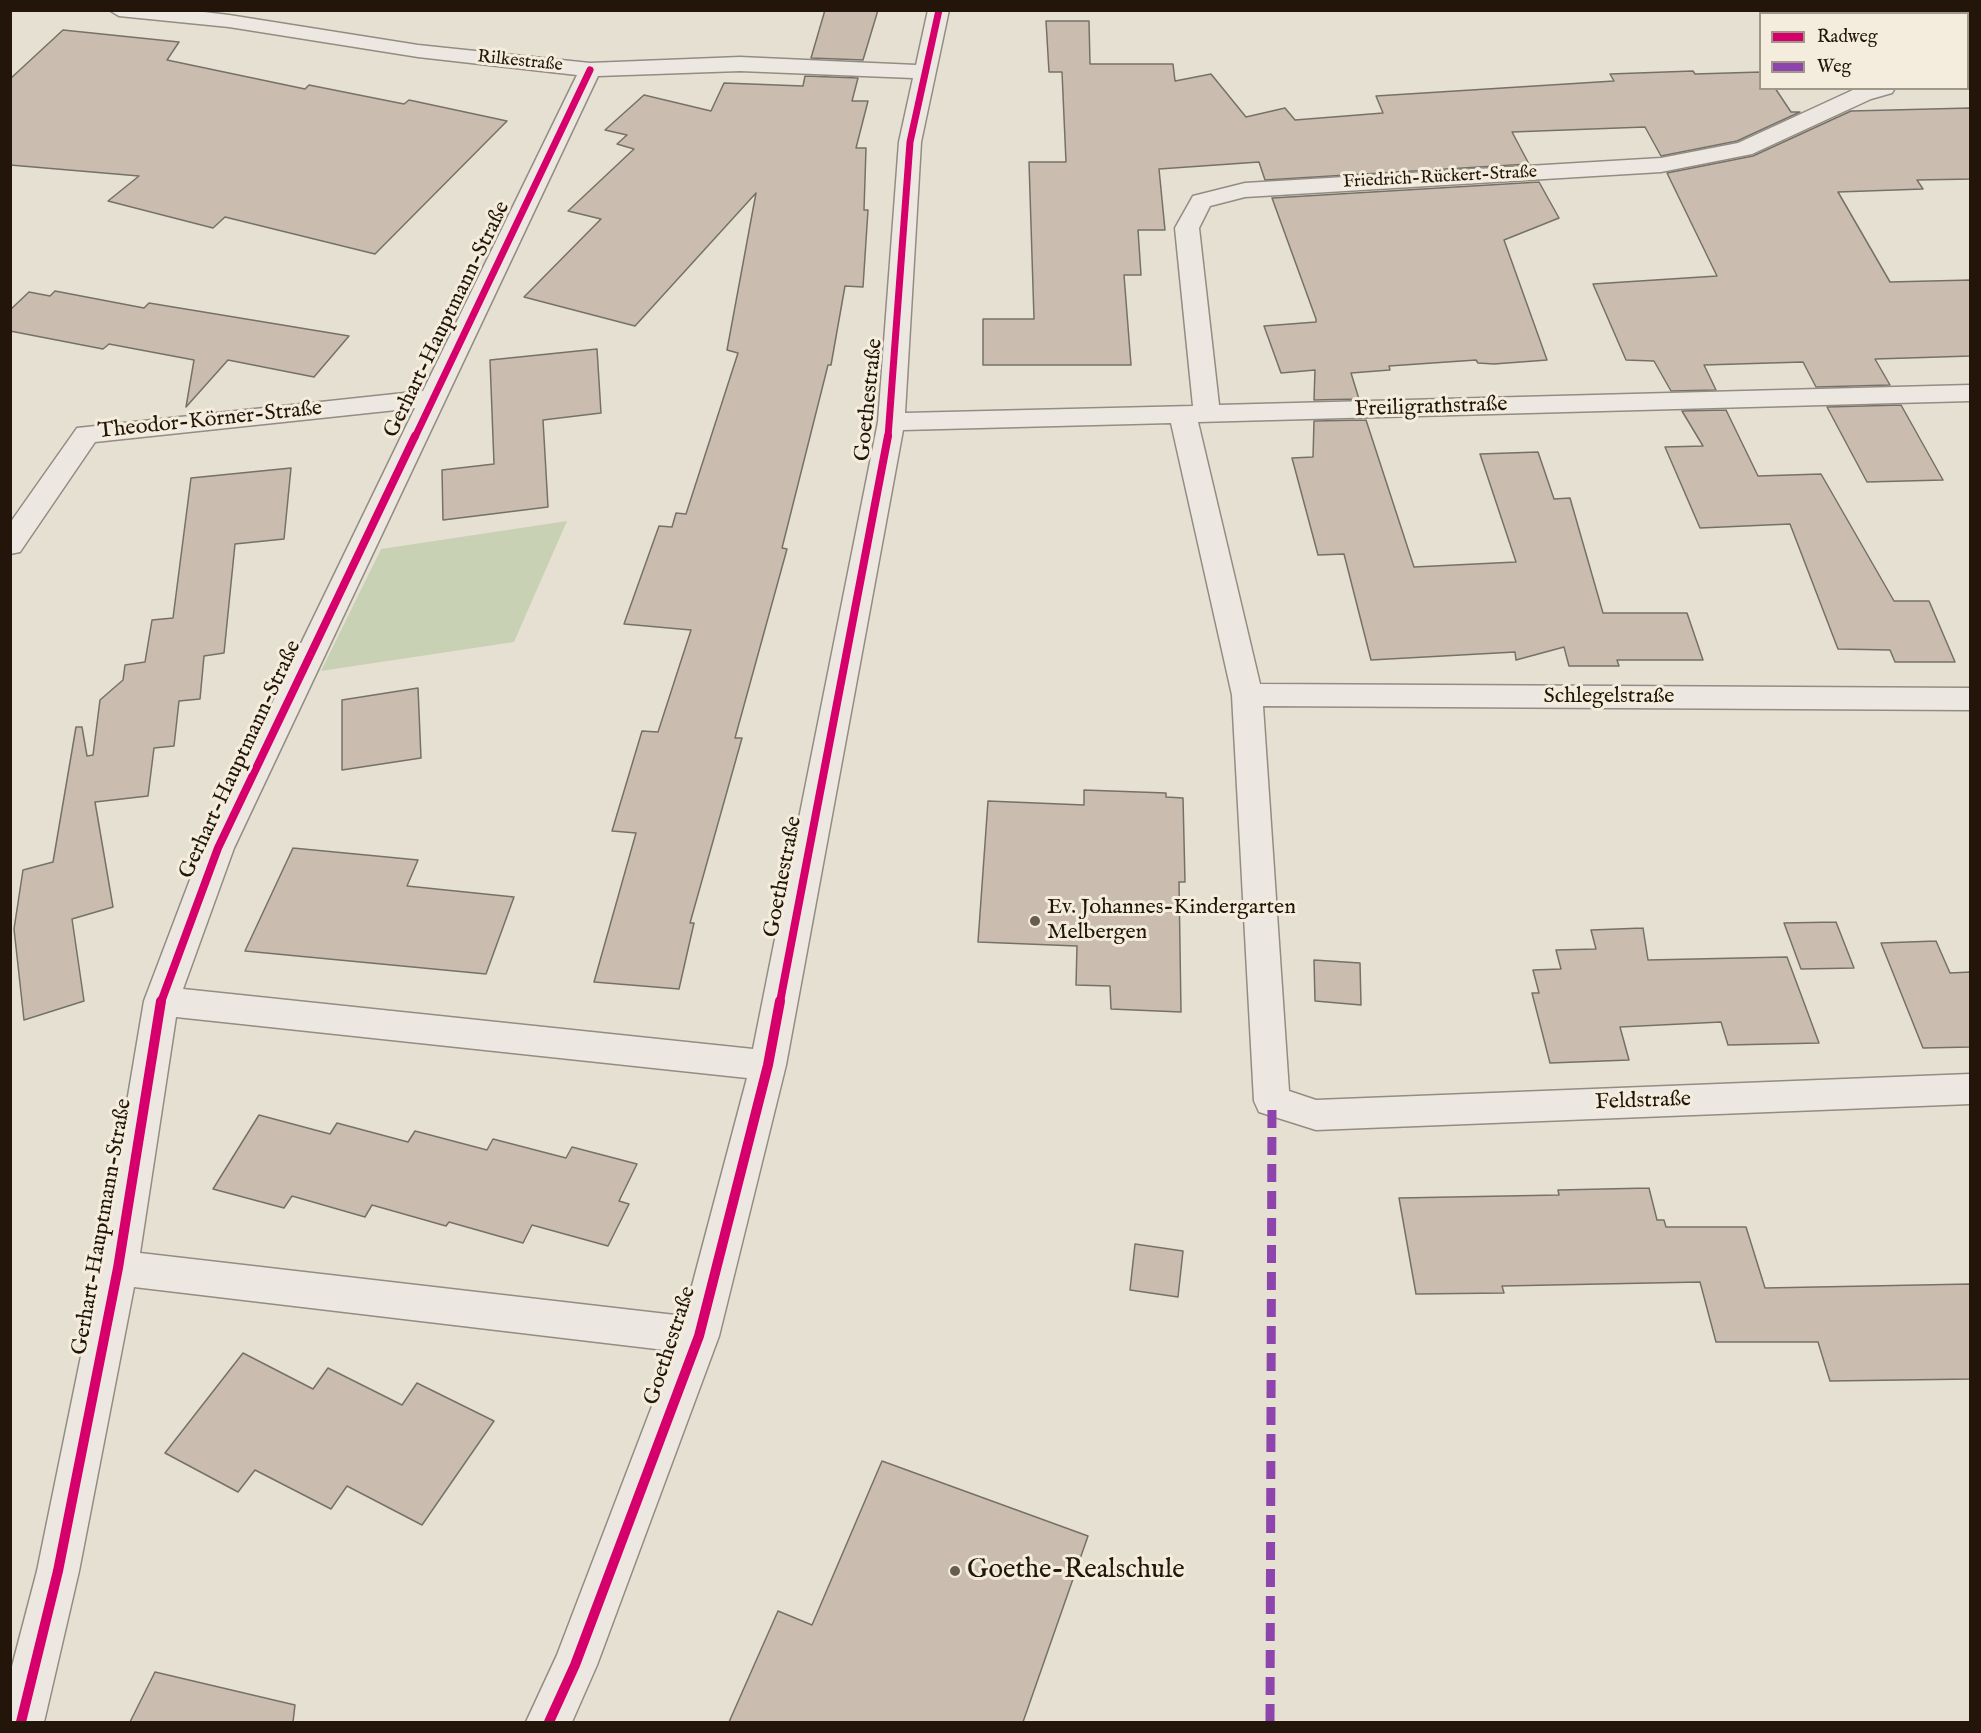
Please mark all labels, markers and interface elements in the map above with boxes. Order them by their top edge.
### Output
legend [1759,12,1969,90]
text: Radweg [1817,26,1878,49]
street label: Rilkestraße [476,47,564,77]
text: Weg [1817,56,1851,79]
street label: Friedrich-Rückert-Straße [1342,162,1538,194]
street label: Gerhart-Hauptmann-Straße [379,197,517,443]
street label: Goethestraße [850,337,890,463]
street label: Freiligrathstraße [1354,392,1508,424]
street label: Theodor-Körner-Straße [97,396,323,446]
street label: Gerhart-Hauptmann-Straße [174,637,308,883]
street label: Schlegelstraße [1544,684,1674,710]
street label: Goethestraße [759,814,809,940]
place label: Ev. Johannes-Kindergarten Melbergen [1047,895,1296,946]
marker: Ev. Johannes-Kindergarten Melbergen [1028,914,1042,928]
street label: Feldstraße [1595,1087,1691,1117]
street label: Gerhart-Hauptmann-Straße [67,1097,139,1357]
street label: Goethestraße [639,1283,703,1409]
place label: Goethe-Realschule [967,1555,1185,1587]
marker: Goethe-Realschule [948,1564,962,1578]

